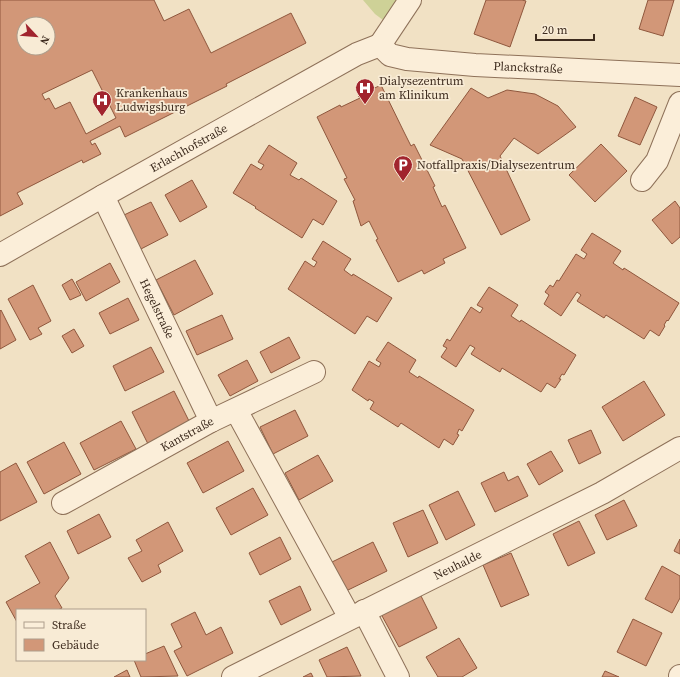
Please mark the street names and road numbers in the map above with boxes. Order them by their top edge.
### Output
street label: Planckstraße [493,58,563,77]
street label: Erlachhofstraße [147,120,230,176]
street label: Hegelstraße [136,276,178,341]
street label: Kantstraße [158,413,217,455]
street label: Neuhalde [431,546,484,584]

